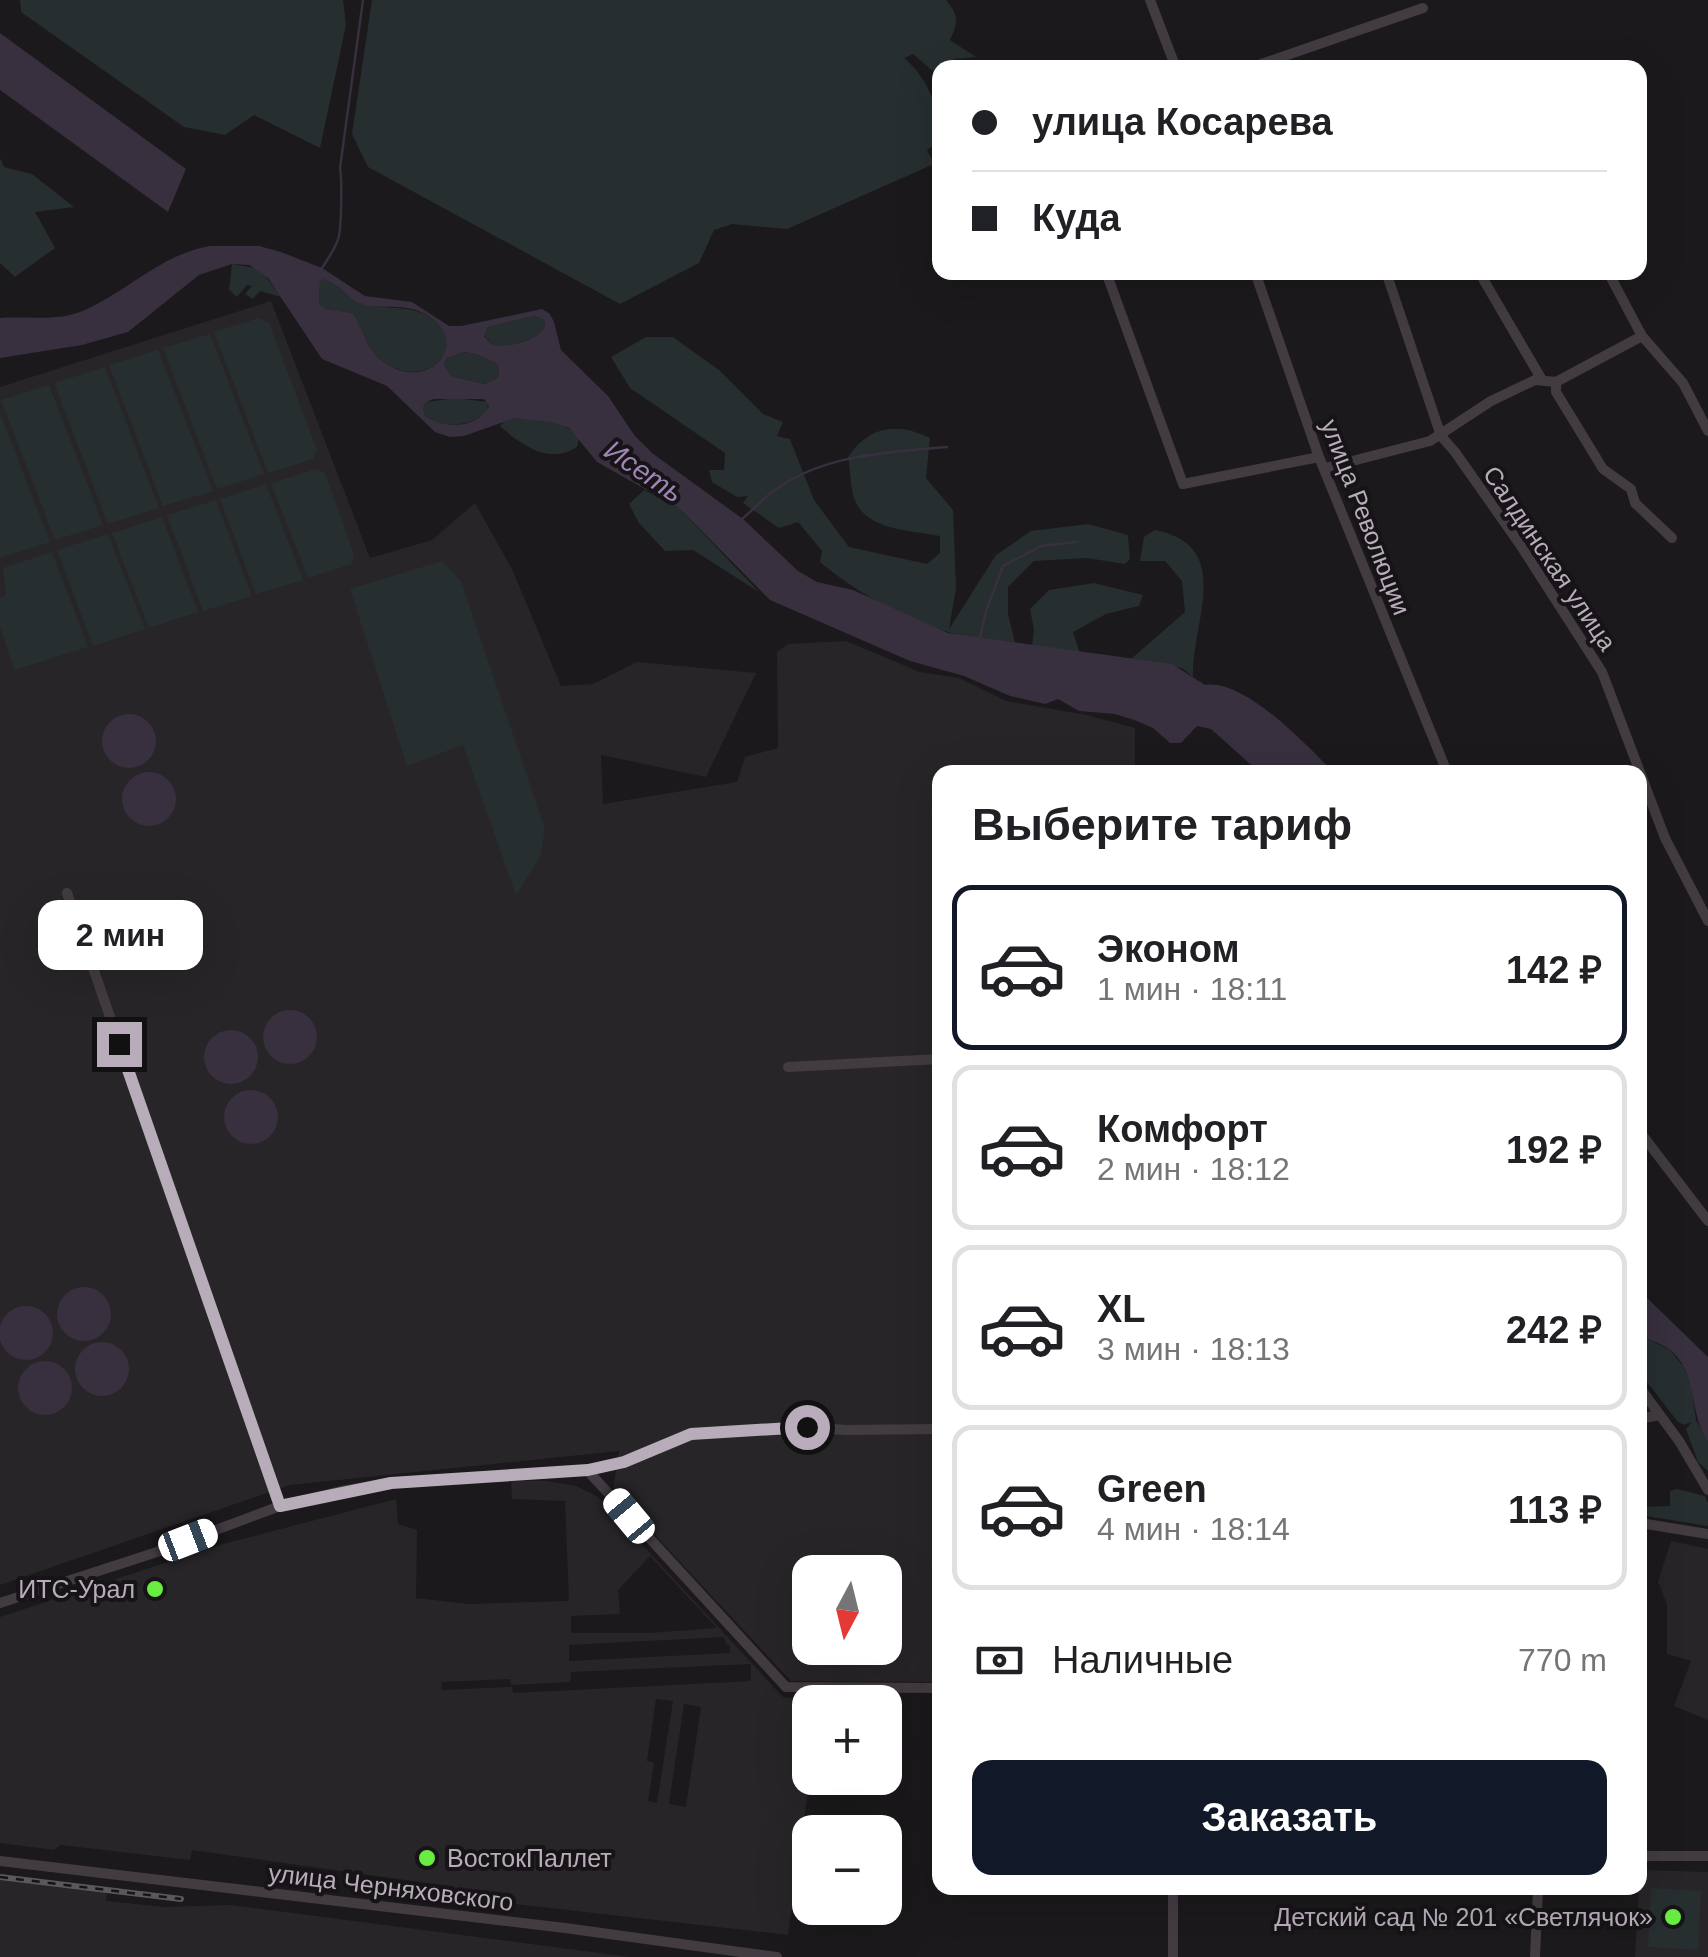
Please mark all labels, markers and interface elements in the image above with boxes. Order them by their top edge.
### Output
text: улица Косарева [1032,101,1333,143]
text: Куда [1032,197,1121,239]
street label: улица Революции [1316,415,1416,619]
water label: Исеть [599,434,689,509]
street label: Салдинская улица [1478,461,1622,656]
text: Выберите тариф [972,799,1352,850]
callout: 2 мин [36,899,202,969]
text: 2 мин [76,917,165,953]
icon: car [977,923,1067,1013]
text: Эконом [1097,928,1240,970]
text: 142 ₽ [1506,949,1602,991]
text: 1 мин · 18:11 [1097,971,1287,1007]
route end [97,1022,142,1067]
icon: car [977,1103,1067,1193]
text: Комфорт [1097,1108,1268,1150]
text: 192 ₽ [1506,1129,1602,1171]
text: 2 мин · 18:12 [1097,1151,1290,1187]
icon: car [977,1283,1067,1373]
text: XL [1097,1288,1146,1330]
text: 242 ₽ [1506,1309,1602,1351]
text: 3 мин · 18:13 [1097,1331,1290,1367]
route start [785,1405,830,1450]
icon: car [977,1463,1067,1553]
text: Green [1097,1468,1207,1510]
car [598,1483,660,1549]
text: 113 ₽ [1508,1489,1602,1531]
text: 4 мин · 18:14 [1097,1511,1290,1547]
car [155,1515,221,1565]
north arrow [792,1555,902,1665]
map controls [792,1555,902,1925]
place label: ИТС-Урал [18,1575,135,1603]
marker: ИТС-Урал [144,1578,166,1600]
icon: cash [972,1633,1027,1688]
text: Наличные [1052,1639,1233,1681]
text: 770 m [1518,1642,1607,1678]
button: + [792,1685,902,1795]
button: Заказать [972,1760,1607,1875]
button: − [792,1815,902,1925]
place label: ВостокПаллет [447,1844,612,1872]
marker: ВостокПаллет [416,1847,438,1869]
street label: улица Черняховского [267,1858,515,1916]
place label: Детский сад № 201 «Светлячок» [1274,1903,1653,1931]
marker: Детский сад № 201 «Светлячок» [1662,1906,1684,1928]

